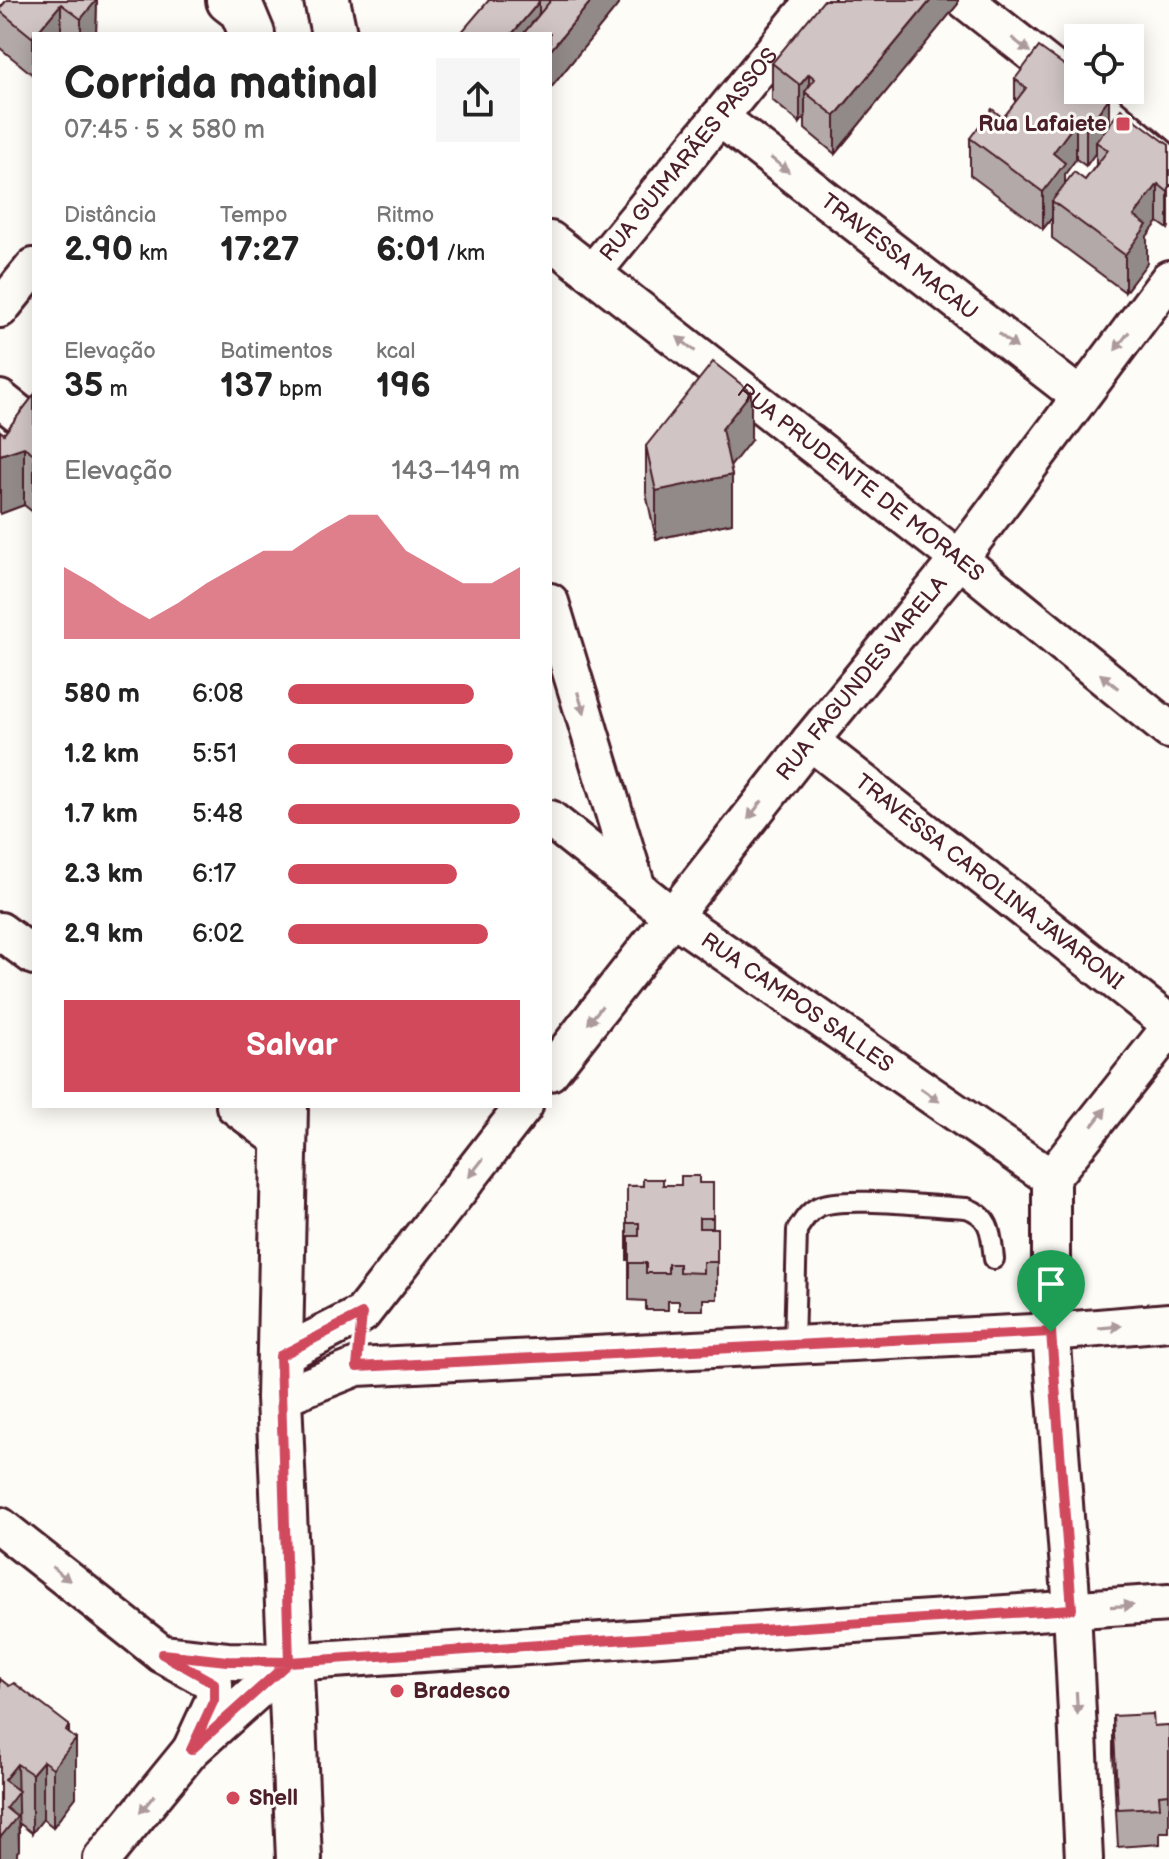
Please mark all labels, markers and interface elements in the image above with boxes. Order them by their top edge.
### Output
map controls [1064,24,1144,104]
button: locate [1064,24,1144,104]
one-way arrow [1011,36,1031,52]
street label: RUA GUIMARÃES PASSOS [594,43,784,267]
text: Corrida matinal [64,58,378,111]
button: share [436,58,520,142]
place label: Rua Lafaiete [978,111,1107,138]
text: 07:45 · 5 × 580 m [64,115,265,146]
marker: Rua Lafaiete [1114,115,1132,133]
one-way arrow [770,156,790,173]
street label: TRAVESSA MACAU [815,187,983,326]
text: Distância [64,202,156,229]
text: Tempo [220,202,287,229]
text: Ritmo [376,202,434,229]
text: 2.90 [64,229,133,270]
text: 17:27 [220,229,300,270]
text: 6:01 [376,229,440,270]
text: km [133,240,168,267]
text: /km [440,240,485,267]
one-way arrow [1114,331,1130,351]
one-way arrow [998,333,1018,349]
one-way arrow [676,337,696,353]
text: Elevação [64,338,156,365]
text: Batimentos [220,338,333,365]
text: kcal [376,338,415,365]
text: 35 [64,365,103,406]
text: 137 [220,365,273,406]
text: 196 [376,365,431,406]
text: m [103,376,128,403]
text: bpm [273,376,322,403]
street label: RUA PRUDENTE DE MORAES [732,378,990,587]
text: Elevação [64,456,172,487]
text: 143–149 m [391,456,520,487]
street label: RUA FAGUNDES VARELA [771,570,953,786]
one-way arrow [1099,673,1119,690]
text: 580 m [64,679,140,710]
text: 6:08 [192,679,244,710]
one-way arrow [575,692,588,716]
text: 1.2 km [64,739,139,770]
text: 5:51 [192,739,237,770]
street label: TRAVESSA CAROLINA JAVARONI [850,768,1129,996]
text: 1.7 km [64,799,138,830]
text: 5:48 [192,799,243,830]
one-way arrow [747,800,763,820]
text: 2.3 km [64,859,143,890]
text: 6:17 [192,859,236,890]
text: 2.9 km [64,919,143,950]
text: 6:02 [192,919,244,950]
street label: RUA CAMPOS SALLES [696,927,899,1078]
button: Salvar [64,1000,520,1092]
one-way arrow [587,1005,603,1025]
one-way arrow [920,1087,941,1102]
one-way arrow [1091,1107,1107,1127]
one-way arrow [468,1157,484,1178]
pin [1017,1250,1085,1332]
icon: arrive [1029,1262,1073,1306]
one-way arrow [1098,1320,1123,1333]
one-way arrow [51,1565,71,1582]
one-way arrow [1110,1599,1135,1612]
place label: Bradesco [413,1678,510,1705]
marker: Bradesco [388,1682,406,1700]
one-way arrow [1070,1691,1083,1716]
place label: Shell [249,1785,298,1812]
marker: Shell [224,1789,242,1807]
one-way arrow [139,1794,156,1814]

